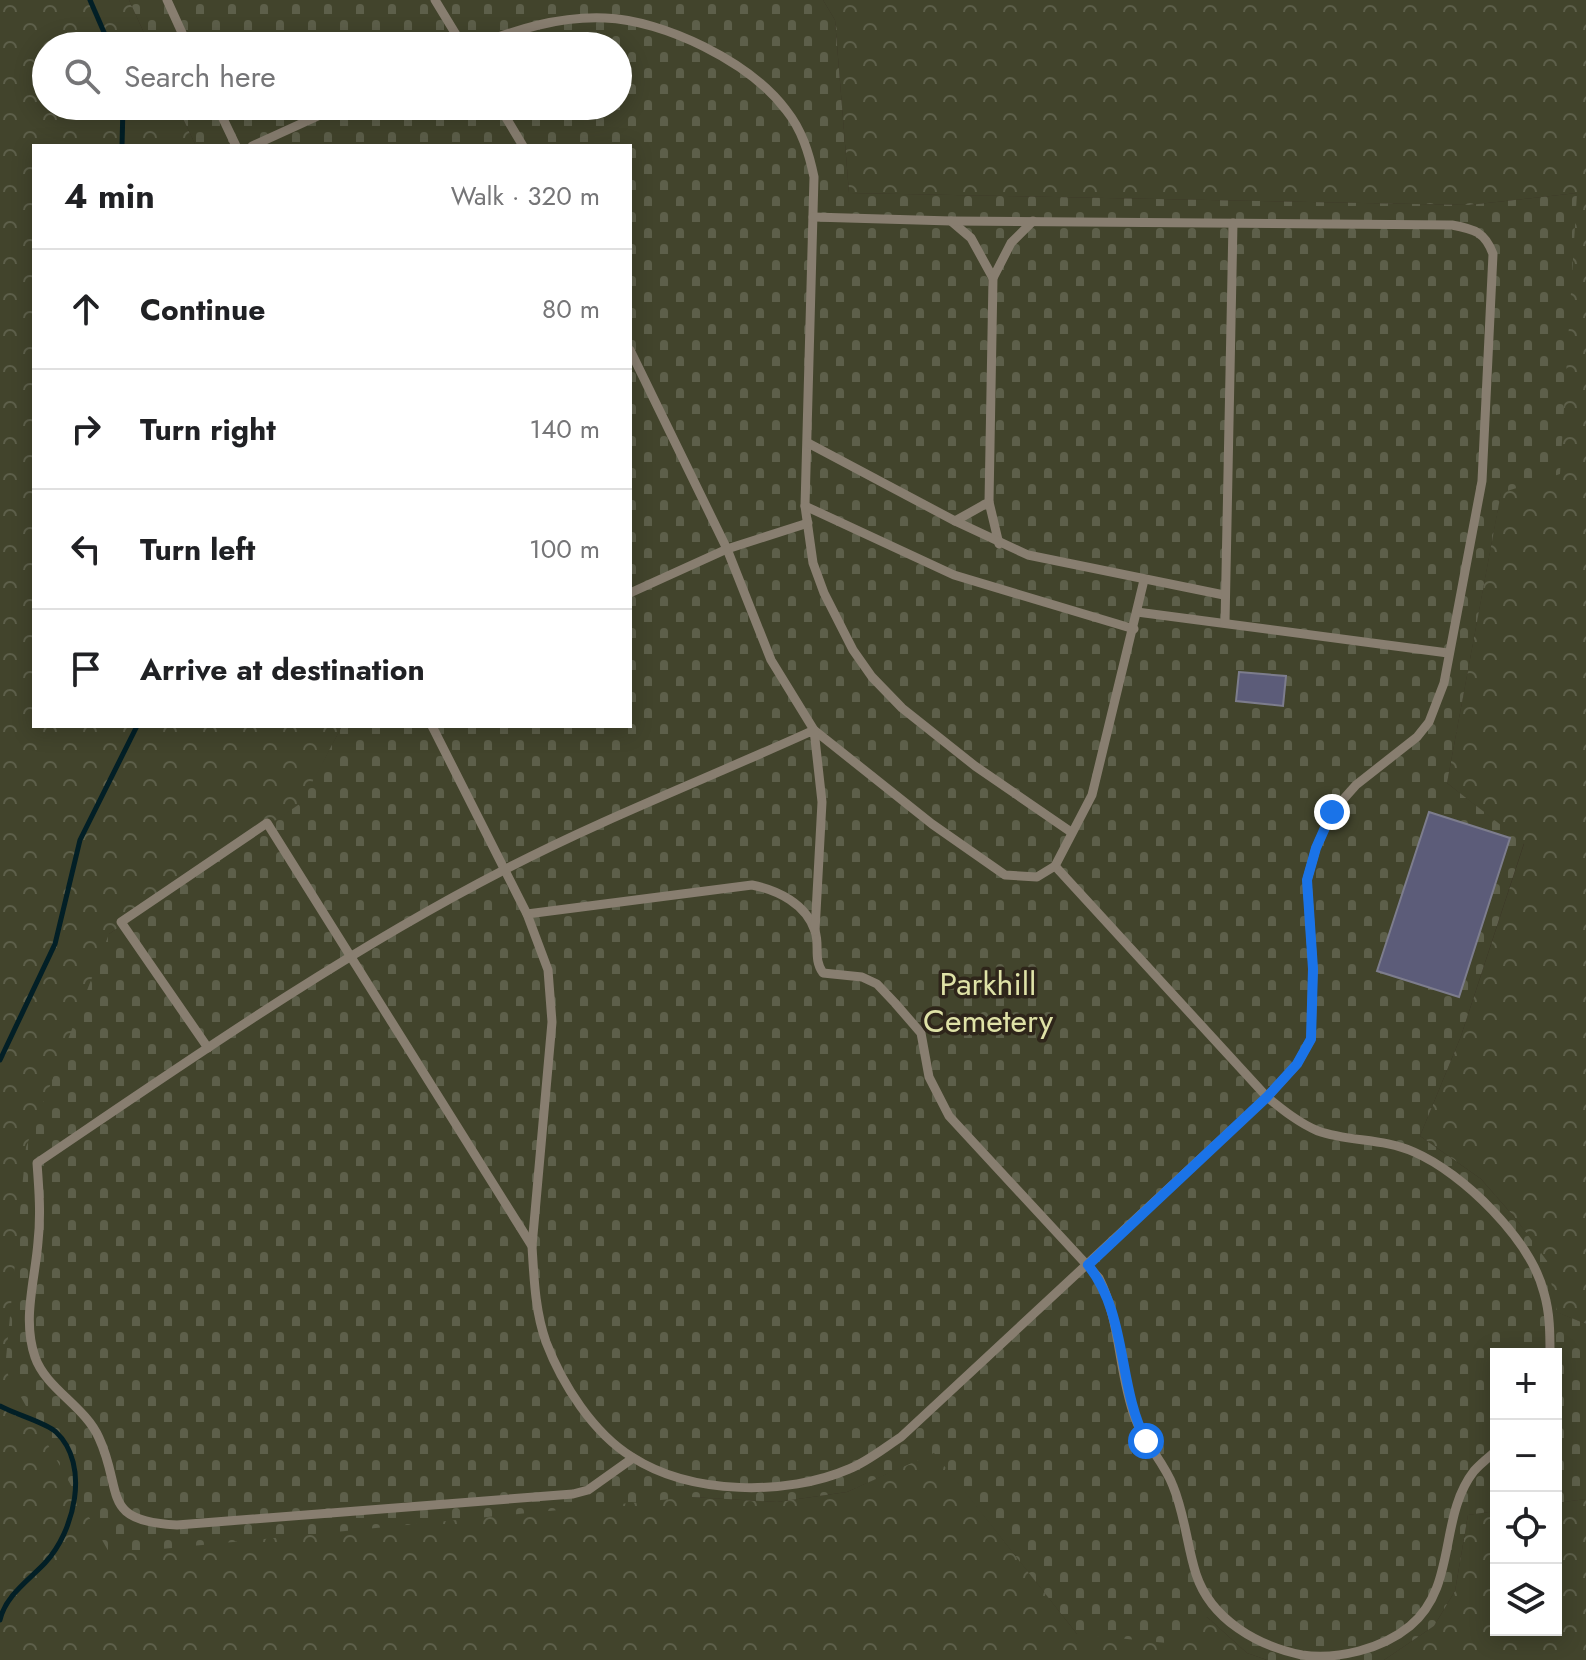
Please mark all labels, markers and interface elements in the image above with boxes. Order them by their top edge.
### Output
search box [32,32,632,120]
icon: search [60,54,104,98]
text: Search here [124,55,276,98]
text: 4 min [64,172,155,221]
text: Walk · 320 m [451,177,600,215]
icon: ahead [64,287,108,331]
text: Continue [140,288,266,331]
text: 80 m [542,290,600,328]
icon: right [64,407,108,451]
text: Turn right [140,408,276,451]
text: 140 m [529,410,600,448]
icon: left [64,527,108,571]
text: Turn left [140,528,255,571]
text: 100 m [529,530,600,568]
icon: arrive [64,647,108,691]
text: Arrive at destination [140,648,425,691]
route end [1314,794,1350,830]
park label: Parkhill Cemetery [923,961,1054,1044]
map controls [1490,1348,1562,1636]
button: + [1490,1348,1562,1420]
button: − [1490,1420,1562,1492]
route start [1128,1423,1164,1459]
button: locate [1490,1492,1562,1564]
button: layers [1490,1564,1562,1636]

